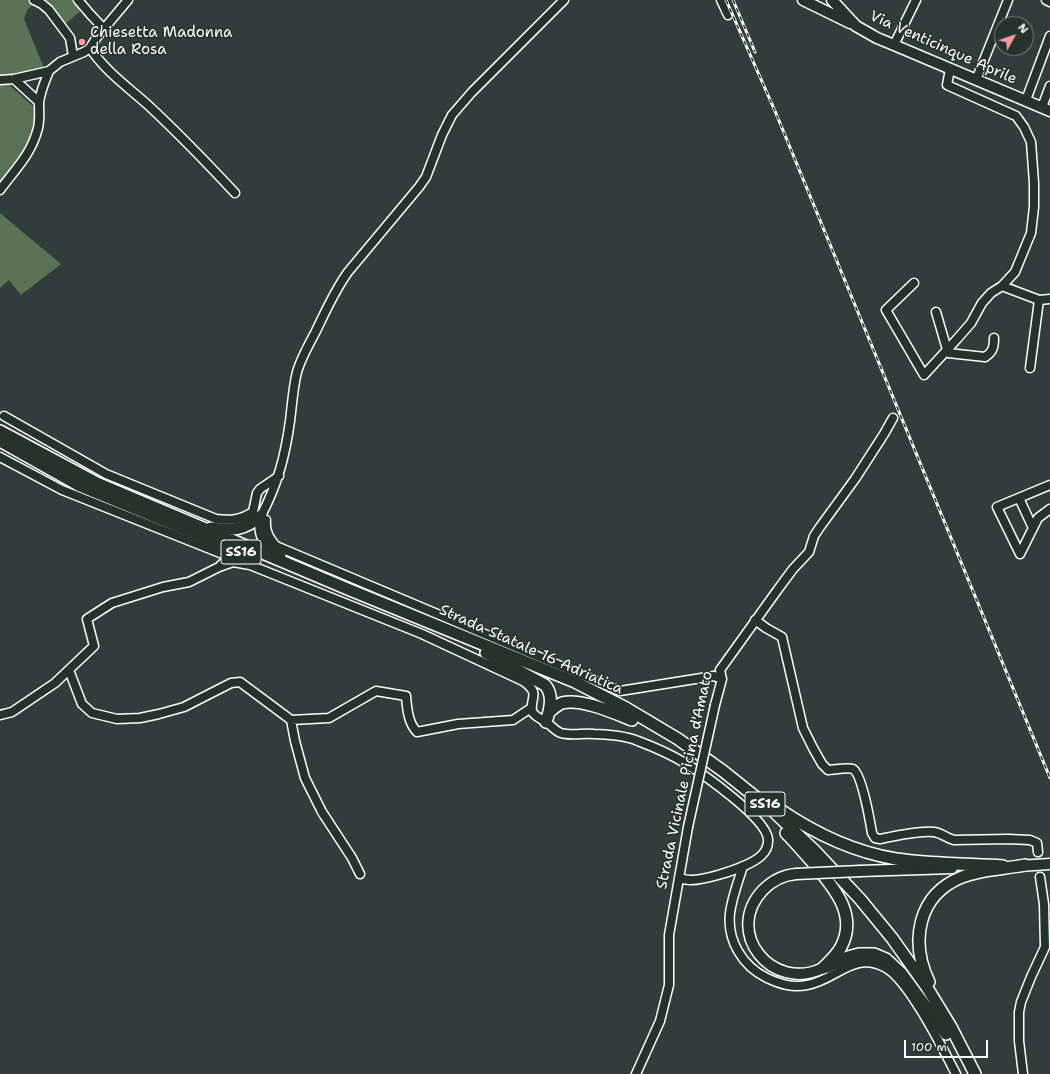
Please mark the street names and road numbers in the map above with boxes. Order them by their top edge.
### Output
street label: Via Venticinque Aprile [867,7,1019,89]
road number: SS16 [221,540,261,564]
street label: Strada Statale 16 Adriatica [436,601,626,699]
street label: Strada Vicinale Picina d'Amato [653,669,717,891]
road number: SS16 [745,792,785,816]

